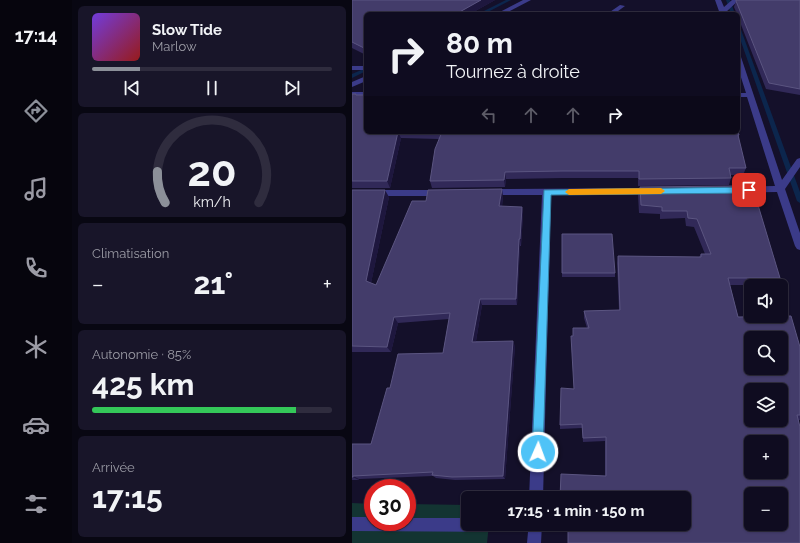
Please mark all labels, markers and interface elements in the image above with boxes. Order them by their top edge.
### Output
text: Slow Tide [152,21,222,39]
text: 17:14 [15,25,57,46]
text: 80 m [446,27,513,60]
icon: right [380,28,432,80]
text: Marlow [152,39,197,54]
text: Tournez à droite [446,61,580,82]
icon: previous [121,77,143,99]
icon: pause [201,77,223,99]
icon: next [281,77,303,99]
icon: directions [22,97,50,125]
icon: left [478,104,500,126]
icon: ahead [520,104,542,126]
icon: ahead [562,104,584,126]
icon: right [604,104,626,126]
text: 20 [188,147,236,196]
pin [732,173,766,207]
icon: music [22,175,50,203]
icon: arrive [738,179,760,201]
text: km/h [193,193,231,209]
text: Climatisation [92,246,169,261]
icon: phone [22,254,50,282]
text: 21° [194,266,233,301]
text: − [92,271,104,297]
text: + [323,271,332,297]
map controls [744,279,788,531]
button: sound [744,279,788,323]
button: search [744,331,788,375]
icon: climate [22,333,50,361]
text: Autonomie · 85% [92,347,191,362]
text: 425 km [92,367,195,402]
button: layers [744,383,788,427]
icon: car [22,411,50,439]
position arrow [517,431,559,473]
button: + [744,435,788,479]
text: Arrivée [92,460,135,475]
speed limit sign: 30 [364,479,416,531]
text: 17:15 [92,480,163,515]
button: − [744,487,788,531]
icon: filters [22,490,50,518]
text: 17:15 · 1 min · 150 m [508,502,644,520]

